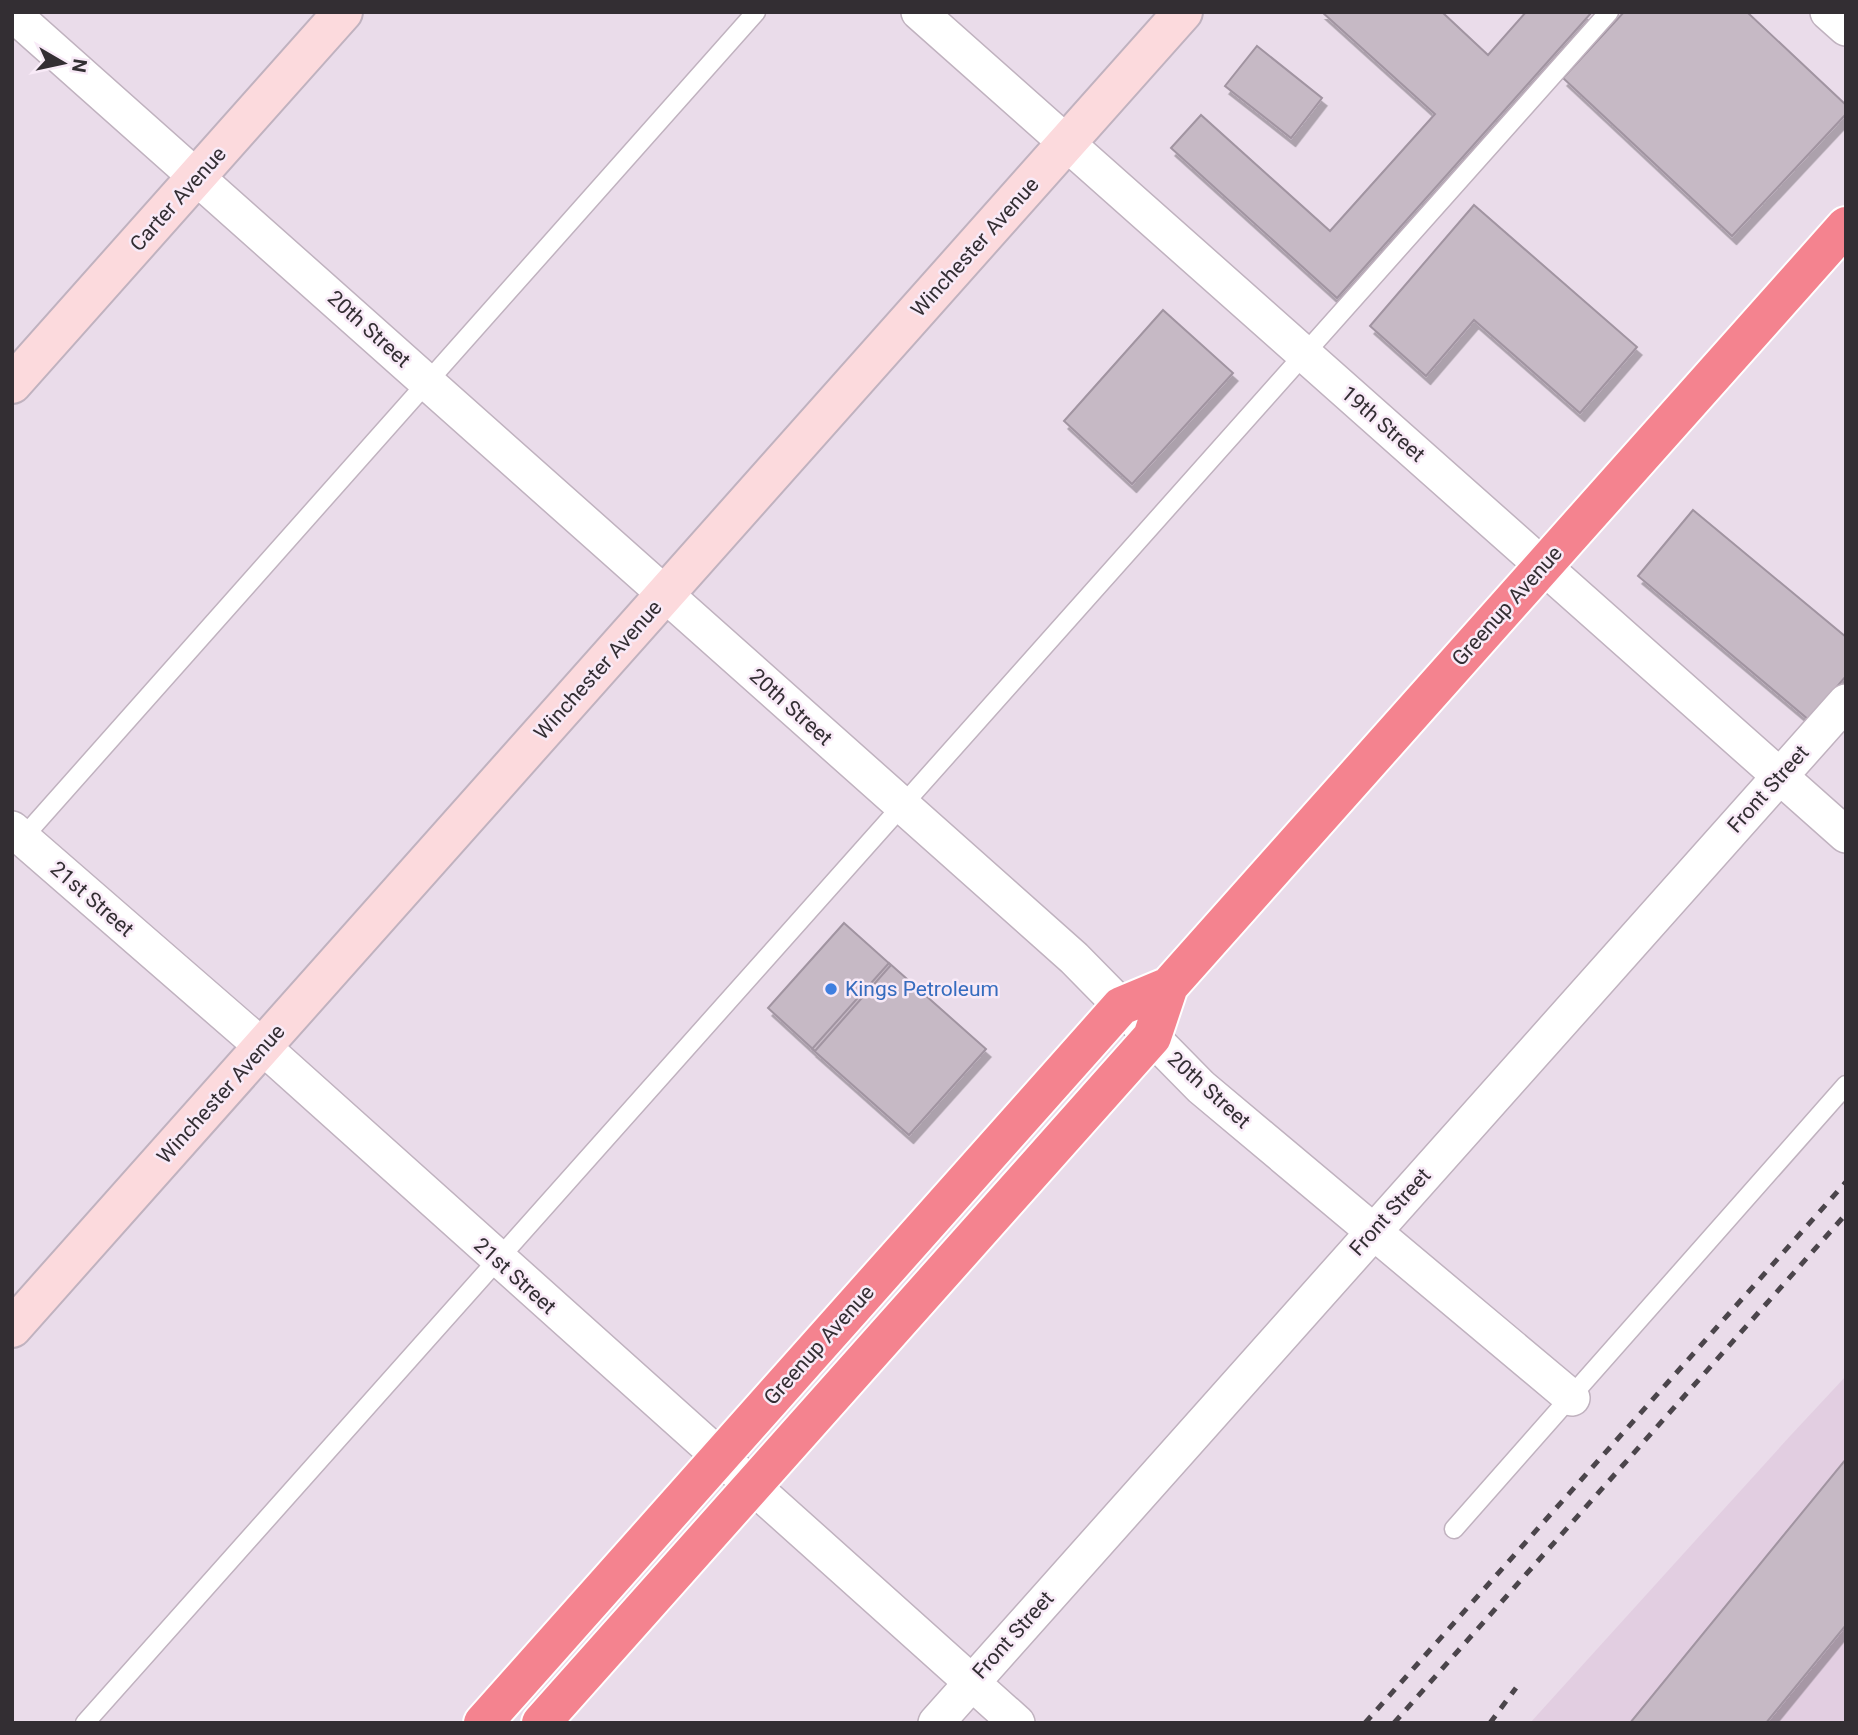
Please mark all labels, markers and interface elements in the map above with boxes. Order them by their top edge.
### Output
north arrow [28,28,98,98]
text: N [67,57,92,74]
street label: Carter Avenue [125,142,231,256]
street label: Winchester Avenue [906,173,1044,321]
street label: 20th Street [323,286,415,372]
street label: 19th Street [1336,381,1430,467]
street label: Greenup Avenue [1447,541,1567,671]
street label: Winchester Avenue [529,596,667,744]
street label: 20th Street [745,664,837,750]
street label: Front Street [1723,740,1814,838]
street label: 21st Street [46,857,138,942]
place label: Kings Petroleum [845,977,999,1001]
marker: Kings Petroleum [823,981,839,997]
street label: Winchester Avenue [152,1020,290,1168]
street label: 20th Street [1163,1047,1255,1133]
street label: Front Street [1345,1163,1436,1261]
street label: 21st Street [469,1233,561,1319]
street label: Greenup Avenue [759,1280,879,1410]
street label: Front Street [968,1586,1059,1684]

